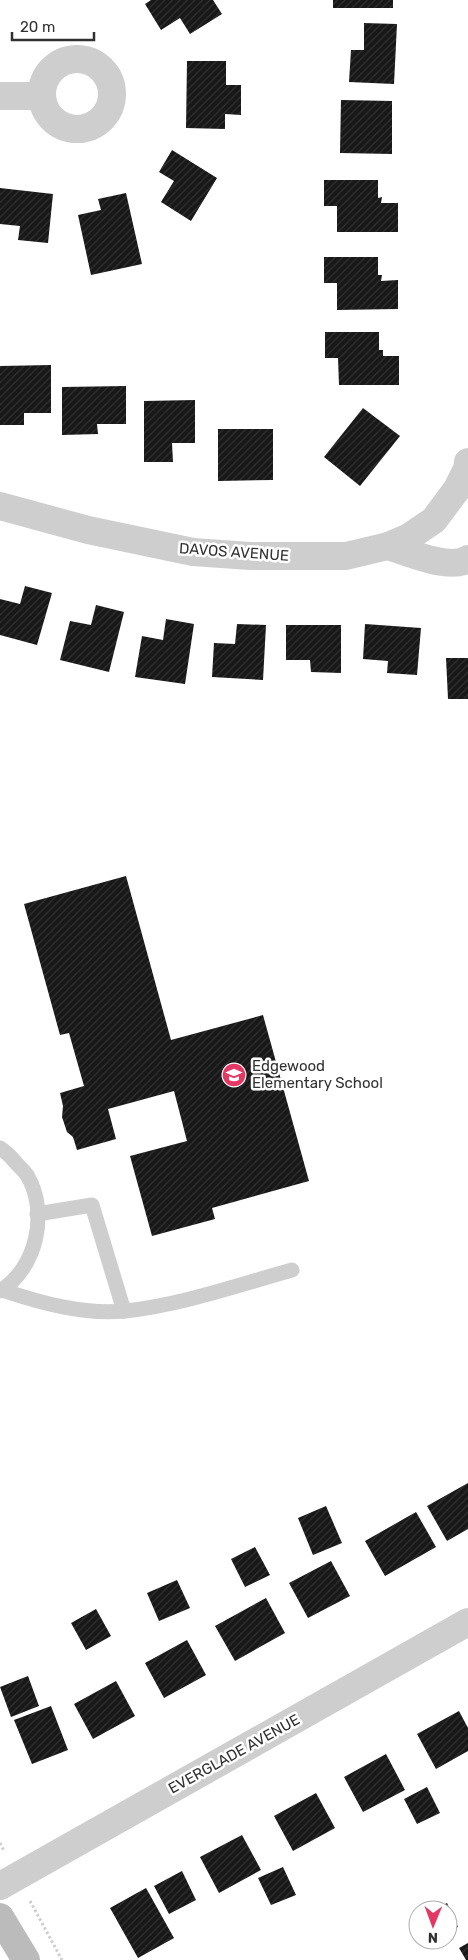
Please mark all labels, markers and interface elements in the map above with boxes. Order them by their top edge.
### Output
scale bar [12,10,95,42]
text: 20 m [20,18,55,36]
street label: DAVOS AVENUE [178,539,290,565]
place label: Edgewood Elementary School [252,1057,383,1092]
school or university icon: Edgewood Elementary School [221,1062,247,1088]
street label: EVERGLADE AVENUE [165,1710,303,1798]
north arrow [408,1900,458,1950]
text: N [428,1929,438,1946]

